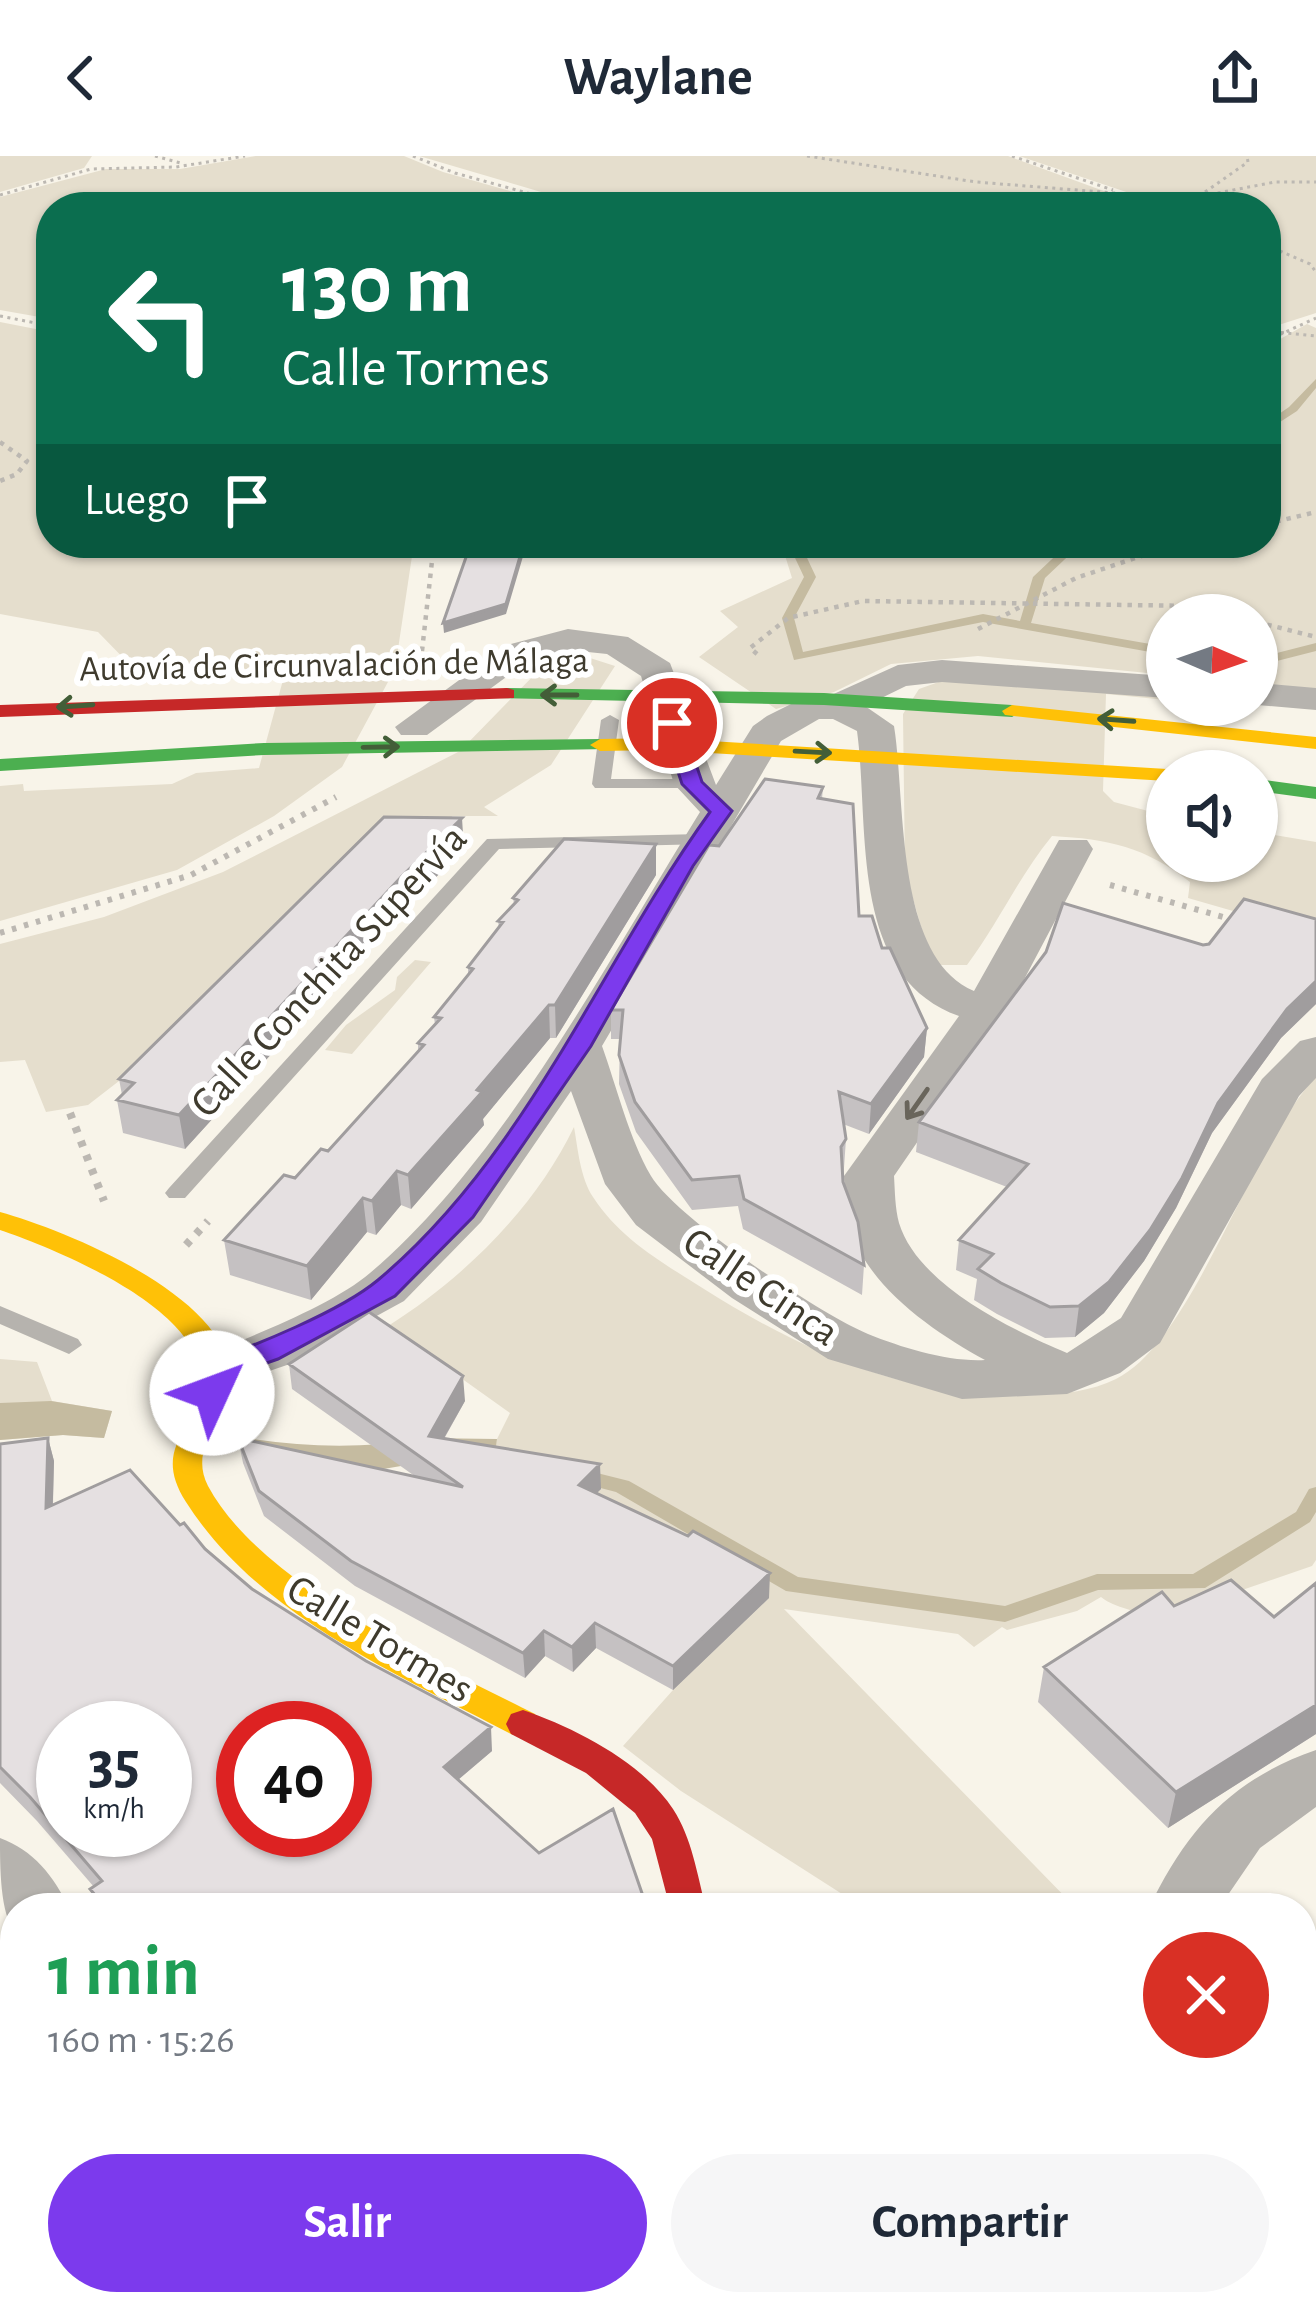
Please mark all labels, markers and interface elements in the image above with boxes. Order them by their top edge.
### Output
icon: back [48,45,114,111]
icon: share [1202,45,1268,111]
text: Waylane [563,51,753,105]
icon: left [84,240,240,396]
text: 130 m [282,244,473,328]
text: Calle Tormes [282,342,550,396]
icon: arrive [214,468,280,534]
text: Luego [84,478,190,523]
north arrow [1146,594,1278,726]
map controls [1146,594,1278,882]
street label: Autovía de Circunvalación de Málaga [79,643,589,687]
pin [621,672,723,774]
one-way arrow [540,684,579,706]
icon: arrive [639,690,705,756]
one-way arrow [56,695,95,718]
one-way arrow [1097,708,1136,731]
one-way arrow [361,735,400,758]
one-way arrow [793,740,832,763]
button: sound [1146,750,1278,882]
street label: Calle Conchita Supervía [183,817,475,1125]
one-way arrow [904,1087,930,1120]
street label: Calle Cinca [676,1220,846,1354]
position arrow [149,1330,275,1456]
street label: Calle Tormes [280,1567,480,1711]
speed limit sign: 40 [216,1701,372,1857]
text: 35 [88,1734,140,1794]
text: km/h [83,1794,145,1824]
button: close [1143,1932,1269,2058]
text: 1 min [48,1936,200,2008]
text: 160 m · 15:26 [48,2021,235,2060]
button: Salir [48,2154,647,2292]
button: Compartir [671,2154,1269,2292]

